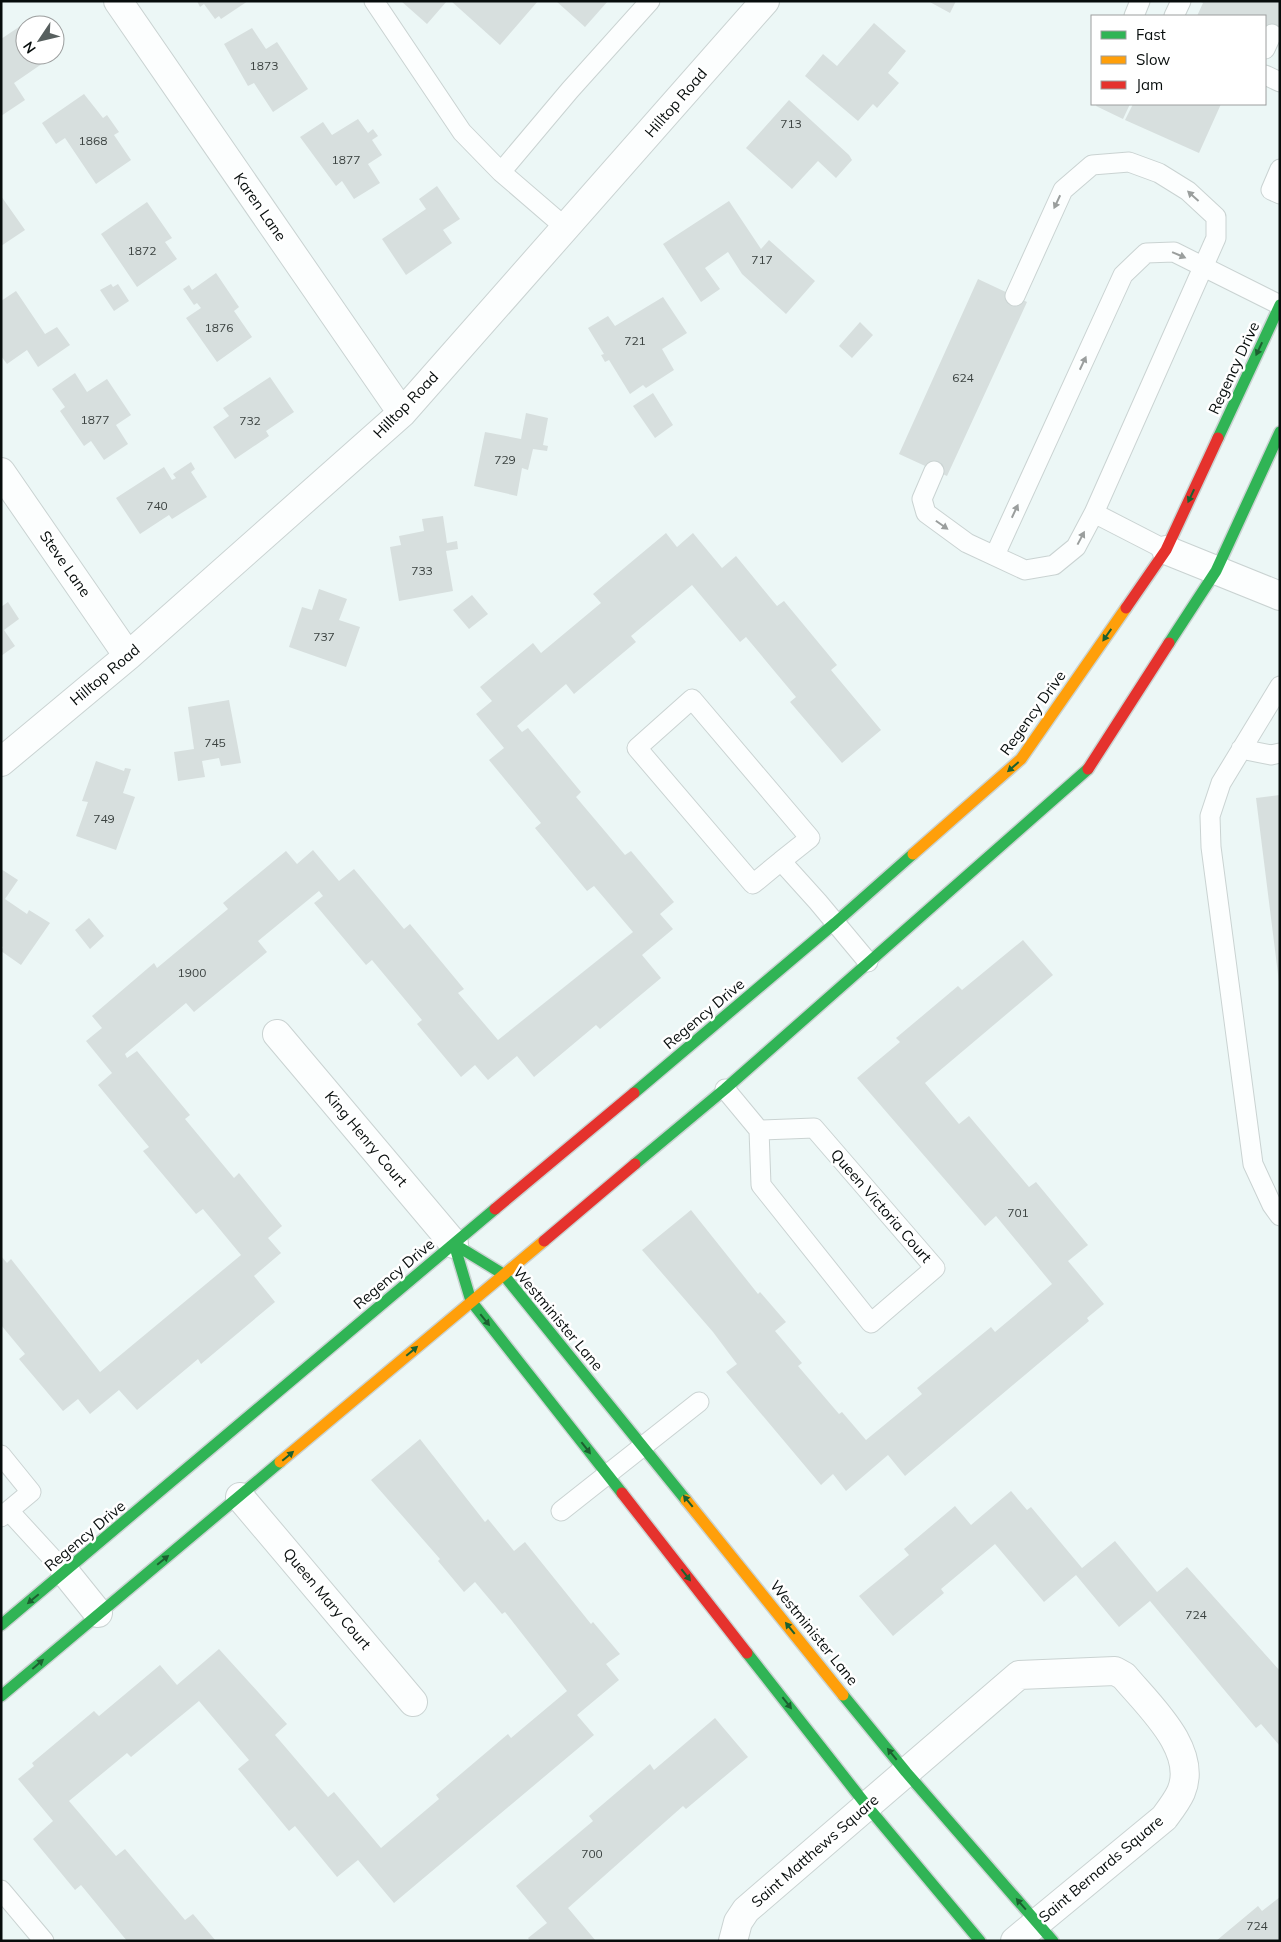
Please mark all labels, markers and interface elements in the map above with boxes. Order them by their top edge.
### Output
north arrow [15,15,65,65]
legend [1091,15,1266,105]
text: Fast [1136,25,1166,44]
text: N [19,38,40,57]
text: Slow [1136,50,1170,69]
house number: 1873 [250,58,278,73]
street label: Hilltop Road [640,64,711,141]
text: Jam [1136,75,1163,94]
house number: 713 [780,116,802,131]
house number: 1868 [79,133,107,148]
house number: 1877 [332,152,360,167]
street label: Karen Lane [230,169,291,244]
one-way arrow [1188,190,1200,202]
one-way arrow [1053,195,1061,209]
house number: 1872 [128,243,156,258]
house number: 717 [751,252,773,267]
one-way arrow [1172,252,1186,260]
street label: Regency Drive [1204,318,1263,417]
house number: 1876 [205,320,233,335]
house number: 721 [624,333,646,348]
one-way arrow [1255,342,1263,356]
one-way arrow [1079,356,1087,370]
street label: Hilltop Road [369,367,442,442]
house number: 624 [952,370,974,385]
house number: 1877 [81,412,109,427]
house number: 732 [239,413,261,428]
house number: 729 [494,452,516,467]
one-way arrow [1187,489,1195,503]
house number: 740 [146,498,168,513]
one-way arrow [1011,504,1019,518]
one-way arrow [936,520,949,530]
street label: Steve Lane [36,527,95,601]
one-way arrow [1077,531,1085,545]
house number: 733 [411,563,433,578]
one-way arrow [1102,628,1112,642]
house number: 737 [313,629,335,644]
street label: Hilltop Road [66,640,144,709]
street label: Regency Drive [996,667,1070,759]
house number: 745 [204,735,226,750]
one-way arrow [1006,761,1019,772]
house number: 749 [93,811,115,826]
house number: 1900 [178,965,206,980]
street label: Regency Drive [659,974,748,1053]
street label: King Henry Court [321,1087,412,1190]
street label: Queen Victoria Court [827,1145,936,1266]
house number: 701 [1007,1205,1029,1220]
street label: Regency Drive [349,1234,438,1313]
street label: Westminister Lane [509,1263,607,1375]
one-way arrow [480,1313,491,1326]
one-way arrow [405,1345,417,1357]
one-way arrow [581,1441,591,1454]
one-way arrow [281,1451,294,1462]
one-way arrow [682,1495,693,1508]
street label: Regency Drive [40,1496,129,1575]
street label: Queen Mary Court [279,1544,375,1653]
one-way arrow [156,1555,169,1566]
one-way arrow [681,1569,692,1582]
street label: Westminister Lane [766,1576,863,1689]
one-way arrow [27,1593,40,1604]
house number: 724 [1185,1607,1207,1622]
one-way arrow [784,1622,795,1635]
one-way arrow [32,1659,45,1670]
one-way arrow [781,1696,792,1709]
one-way arrow [886,1748,897,1761]
street label: Saint Matthews Square [747,1790,882,1911]
street label: Saint Bernards Square [1035,1811,1167,1926]
house number: 700 [581,1846,603,1861]
one-way arrow [1015,1898,1027,1910]
house number: 724 [1246,1918,1268,1933]

